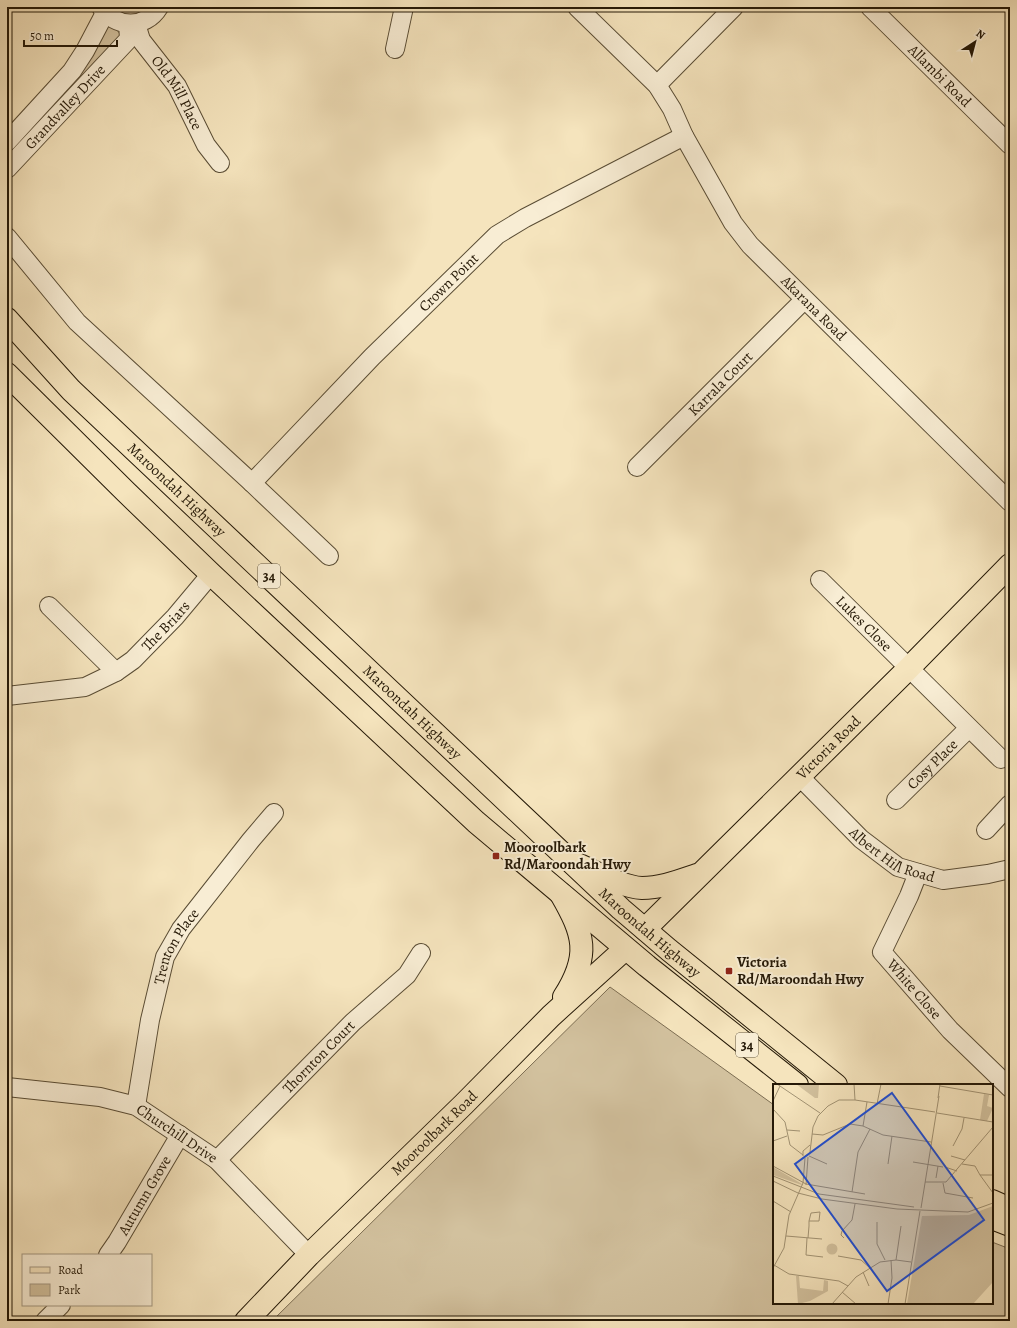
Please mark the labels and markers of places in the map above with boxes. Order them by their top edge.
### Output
place label: Mooroolbark Rd/Maroondah Hwy [504,837,632,874]
marker: Mooroolbark Rd/Maroondah Hwy [491,851,501,861]
place label: Victoria Rd/Maroondah Hwy [736,952,865,989]
marker: Victoria Rd/Maroondah Hwy [724,966,734,976]

